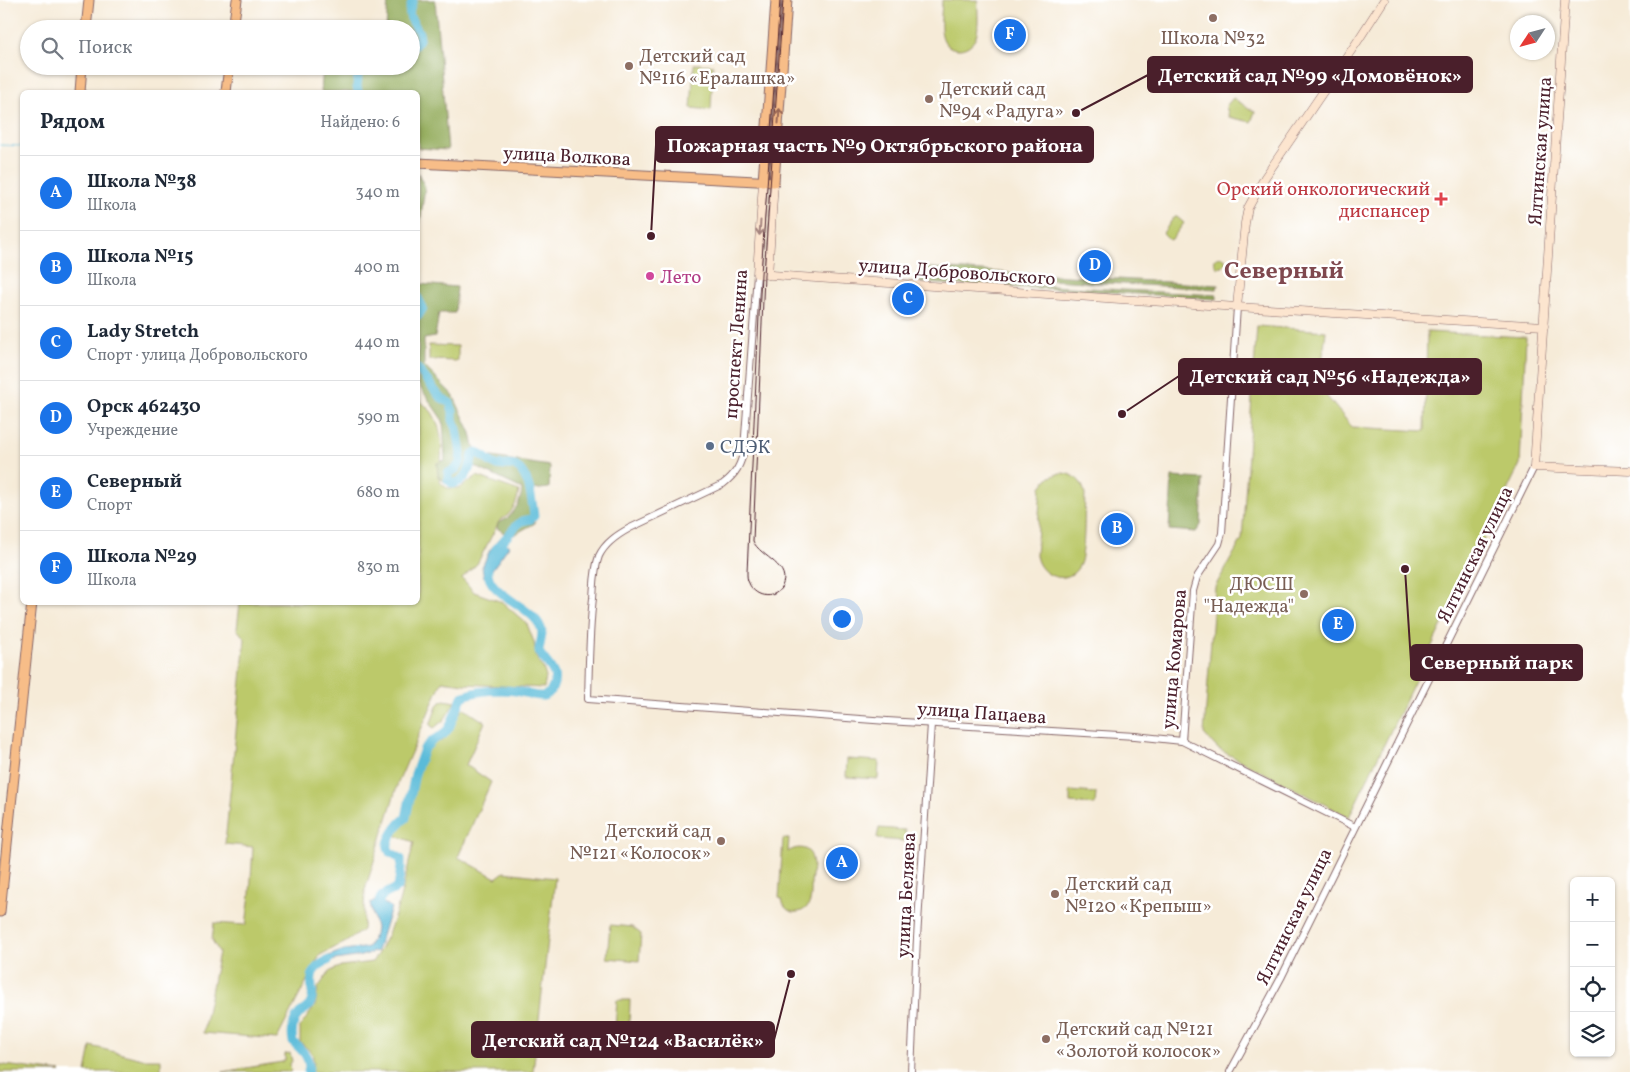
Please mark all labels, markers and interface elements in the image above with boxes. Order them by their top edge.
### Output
marker: Школа №32 [1207,12,1219,24]
north arrow [1510,15,1555,60]
pin: F [994,16,1026,54]
search box [20,20,420,75]
place label: Школа №32 [1161,26,1265,52]
icon: search [38,34,66,62]
text: Поиск [78,35,132,61]
place label: Детский сад №116 «Ералашка» [639,44,795,92]
callout: Детский сад №99 «Домовёнок» [1148,57,1472,92]
marker: Детский сад №116 «Ералашка» [623,60,635,72]
text: Детский сад №99 «Домовёнок» [1158,63,1462,91]
street label: Ялтинская улица [1523,76,1559,227]
place label: Детский сад №94 «Радуга» [939,77,1064,125]
marker: Детский сад №94 «Радуга» [923,93,935,105]
text: Рядом [40,108,105,137]
one-way arrow [774,108,783,124]
text: Найдено: 6 [320,112,400,134]
callout: Пожарная часть №9 Октябрьского района [656,127,1093,162]
text: Пожарная часть №9 Октябрьского района [667,133,1083,161]
street label: улица Волкова [502,141,632,173]
text: Школа №38 [87,169,197,195]
place label: Орский онкологический диспансер [1217,177,1430,225]
text: A [50,182,62,204]
text: 340 m [356,182,400,204]
marker: Орский онкологический диспансер [1434,192,1448,206]
text: Школа [87,195,137,217]
one-way arrow [756,220,765,236]
text: Школа №15 [87,244,193,270]
pin: D [1079,247,1111,285]
street label: улица Добровольского [857,253,1056,293]
district label: Северный [1224,255,1344,289]
text: B [51,257,61,279]
text: 400 m [354,257,400,279]
place label: Лето [660,265,701,291]
street label: проспект Ленина [719,268,755,420]
text: Школа [87,270,137,292]
marker: Лето [644,270,656,282]
pin: C [892,280,924,318]
text: Lady Stretch [87,319,199,345]
text: C [51,332,61,354]
text: 440 m [354,332,400,354]
text: Спорт · улица Добровольского [87,345,308,367]
callout: Детский сад №56 «Надежда» [1179,359,1481,394]
text: Детский сад №56 «Надежда» [1189,364,1471,392]
text: Орск 462430 [87,394,201,420]
text: D [50,407,62,429]
text: 590 m [357,407,400,429]
text: Учреждение [87,420,178,442]
place label: СДЭК [720,435,770,461]
marker: СДЭК [704,440,716,452]
text: Северный [87,469,182,495]
text: E [51,482,61,504]
text: 680 m [357,482,400,504]
street label: Ялтинская улица [1431,482,1520,628]
text: Спорт [87,495,132,517]
pin: B [1101,510,1133,548]
text: Школа №29 [87,544,197,570]
text: F [51,557,61,579]
text: 830 m [357,557,400,579]
text: Школа [87,570,137,592]
place label: ДЮСШ "Надежда" [1203,572,1294,620]
street label: улица Комарова [1156,588,1194,730]
marker: ДЮСШ "Надежда" [1298,588,1310,600]
your location [829,606,855,632]
pin: E [1322,606,1354,644]
callout: Северный парк [1411,645,1582,680]
text: Северный парк [1421,650,1573,678]
street label: улица Пацаева [916,697,1047,731]
place label: Детский сад №121 «Колосок» [569,819,711,867]
street label: улица Беляева [891,832,923,959]
marker: Детский сад №121 «Колосок» [715,835,727,847]
pin: A [826,844,858,882]
street label: Ялтинская улица [1250,844,1339,990]
place label: Детский сад №120 «Крепыш» [1065,872,1212,920]
map controls [1570,877,1615,1057]
button: + [1570,877,1615,922]
marker: Детский сад №120 «Крепыш» [1049,888,1061,900]
button: − [1570,922,1615,967]
button: locate [1570,967,1615,1012]
button: layers [1570,1012,1615,1057]
place label: Детский сад №121 «Золотой колосок» [1056,1017,1221,1065]
callout: Детский сад №124 «Василёк» [472,1022,774,1057]
text: Детский сад №124 «Василёк» [482,1028,764,1056]
marker: Детский сад №121 «Золотой колосок» [1040,1033,1052,1045]

